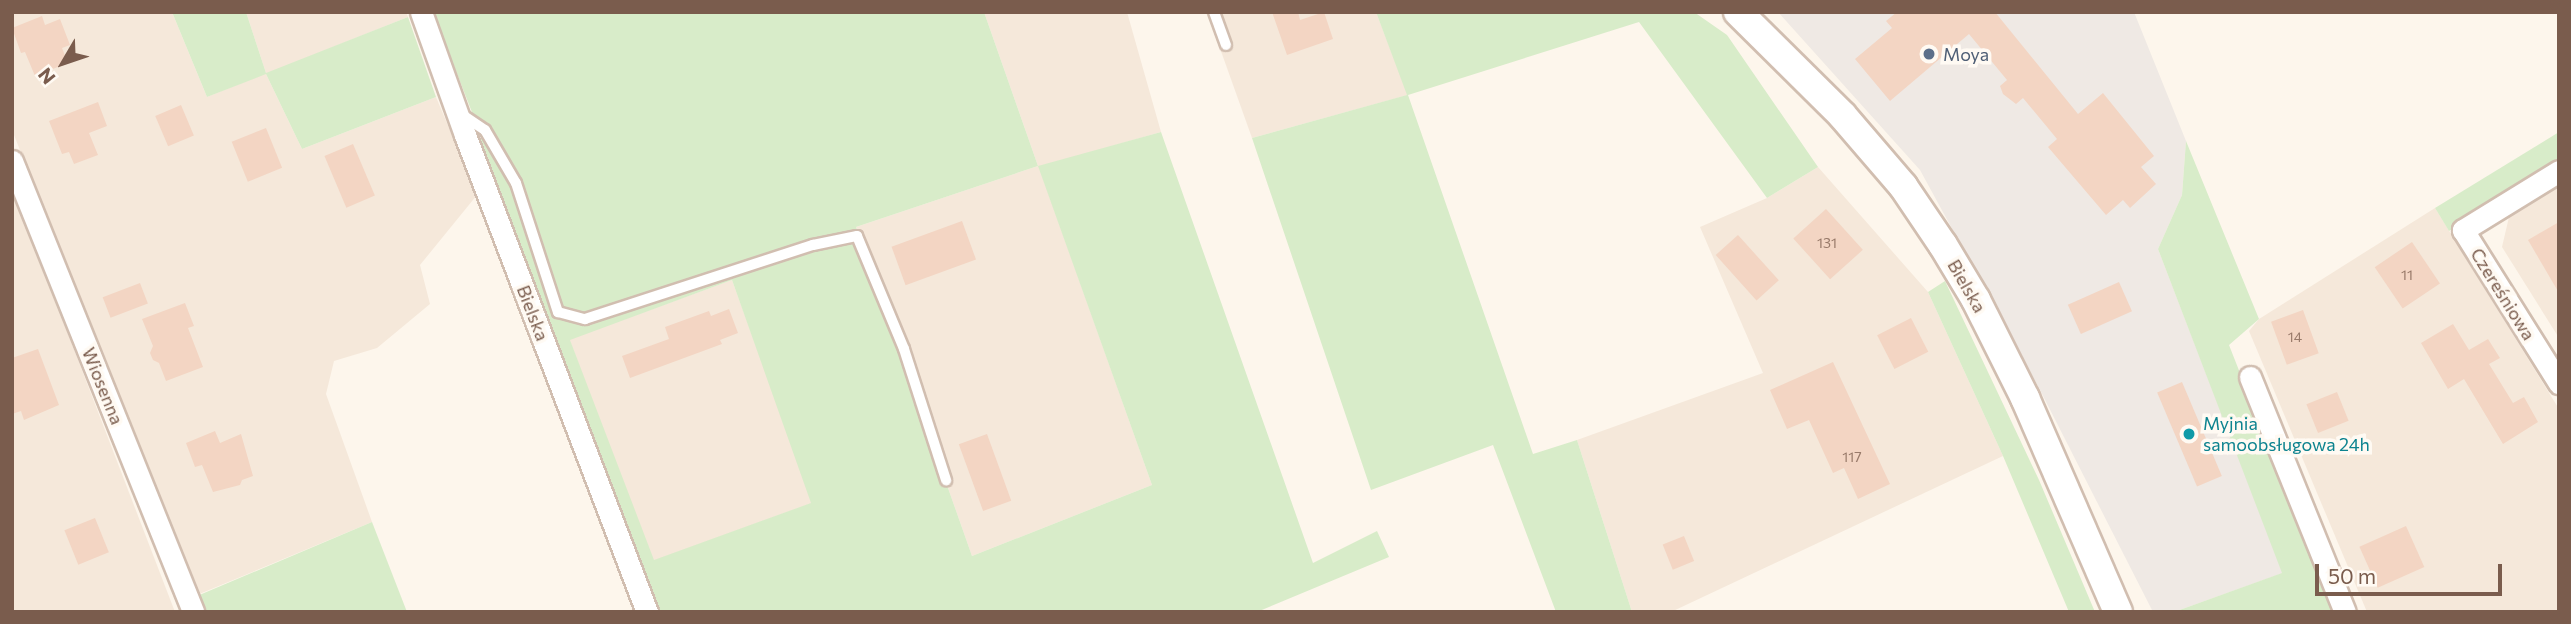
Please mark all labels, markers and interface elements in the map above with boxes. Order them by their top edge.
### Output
north arrow [28,28,98,98]
place label: Moya [1943,43,1989,65]
marker: Moya [1921,46,1937,62]
text: N [33,64,60,89]
house number: 131 [1817,235,1837,251]
street label: Czereśniowa [2466,244,2540,344]
street label: Bielska [1943,256,1991,316]
house number: 11 [2401,267,2413,283]
street label: Bielska [513,282,553,344]
house number: 14 [2288,329,2302,345]
street label: Wiosenna [78,344,128,428]
place label: Myjnia samoobsługowa 24h [2203,413,2370,456]
marker: Myjnia samoobsługowa 24h [2181,426,2197,442]
house number: 117 [1842,449,1862,465]
scale bar [2319,550,2506,594]
text: 50 m [2328,563,2376,588]

